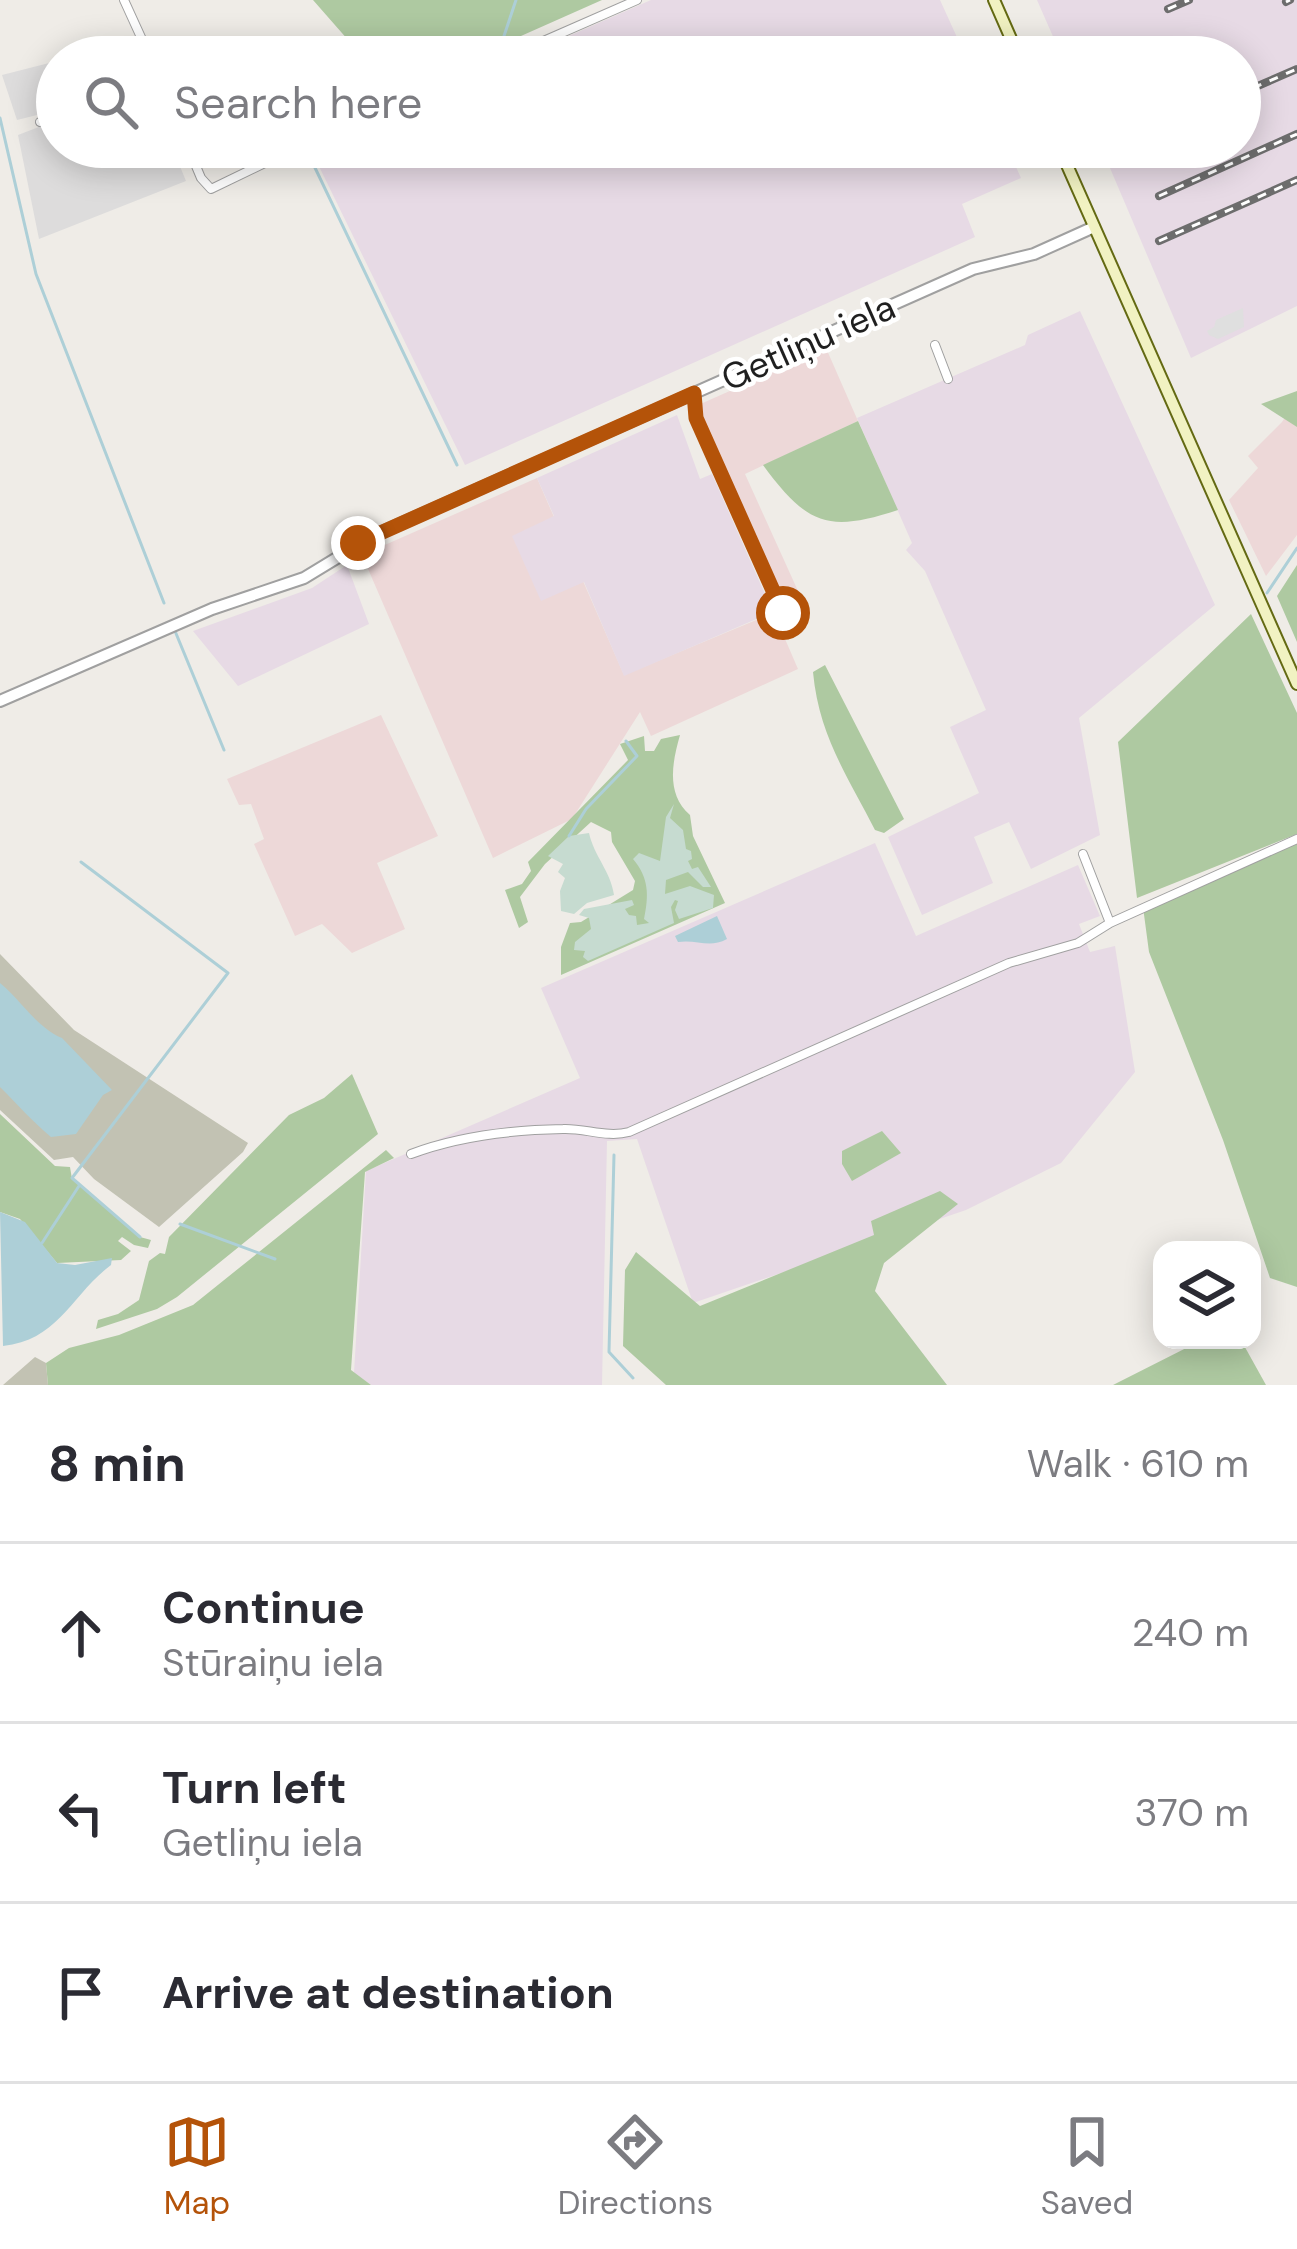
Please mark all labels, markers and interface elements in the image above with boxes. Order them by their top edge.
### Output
search box [36,36,1261,168]
icon: search [78,69,144,135]
text: Search here [174,73,422,132]
street label: Getliņu iela [714,283,902,402]
route end [331,516,385,570]
route start [756,586,810,640]
map controls [1153,1241,1261,1349]
button: layers [1153,1241,1261,1349]
text: 8 min [48,1430,186,1497]
text: Walk · 610 m [1027,1438,1249,1489]
text: Continue [162,1578,365,1637]
icon: ahead [48,1600,114,1666]
text: 240 m [1132,1607,1249,1658]
text: Stūraiņu iela [162,1637,384,1688]
text: Turn left [162,1758,346,1817]
icon: left [48,1780,114,1846]
text: 370 m [1135,1787,1249,1838]
text: Getliņu iela [162,1817,363,1868]
icon: arrive [48,1960,114,2026]
text: Arrive at destination [162,1963,614,2022]
tab: Map [164,2109,230,2224]
tab: Directions [558,2109,713,2224]
tab: Saved [1041,2109,1133,2224]

